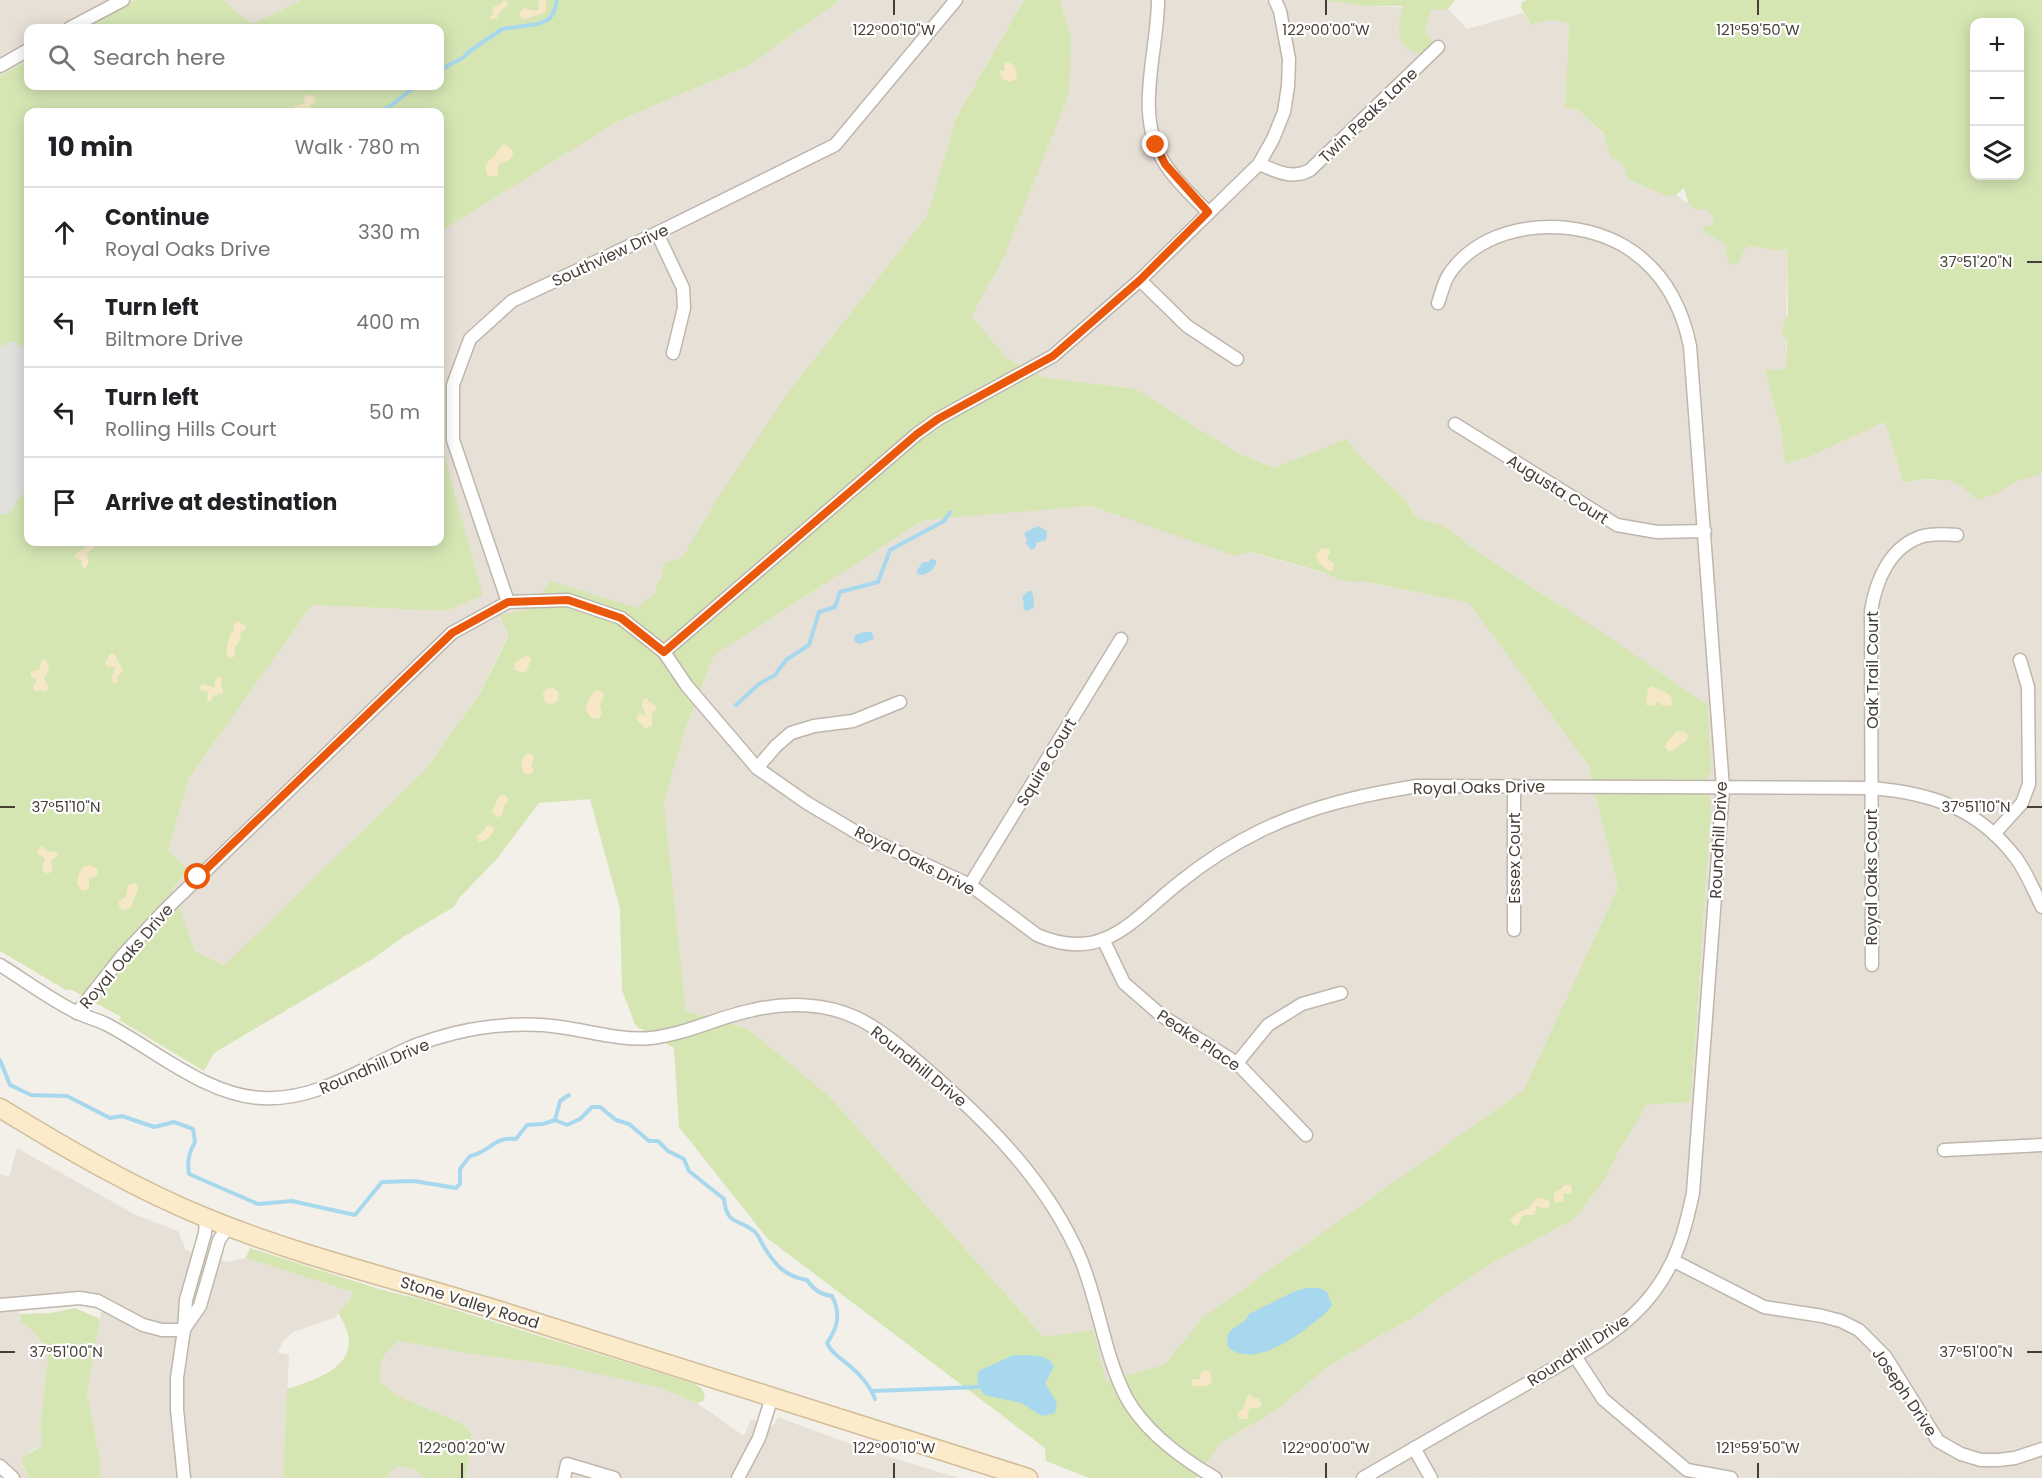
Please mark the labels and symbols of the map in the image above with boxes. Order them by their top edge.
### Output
text: 122°00'10"W [853,19,936,40]
text: 122°00'00"W [1282,19,1370,40]
text: 121°59'50"W [1716,19,1800,40]
street label: Twin Peaks Lane [1314,62,1423,168]
route end [1142,131,1168,157]
street label: Southview Drive [548,218,672,293]
text: 37°51'20"N [1940,251,2012,272]
street label: Augusta Court [1502,449,1613,530]
street label: Oak Trail Court [1861,611,1884,729]
street label: Squire Court [1011,714,1082,811]
street label: Royal Oaks Drive [1413,775,1545,800]
street label: Roundhill Drive [1704,781,1733,899]
text: 37°51'10"N [32,796,100,817]
text: 37°51'10"N [1942,796,2010,817]
street label: Royal Oaks Court [1860,808,1883,945]
street label: Essex Court [1503,812,1526,904]
street label: Royal Oaks Drive [851,820,979,901]
route start [184,863,210,889]
street label: Royal Oaks Drive [74,899,179,1014]
street label: Peake Place [1152,1004,1245,1077]
street label: Roundhill Drive [866,1020,972,1112]
street label: Roundhill Drive [316,1033,433,1100]
street label: Stone Valley Road [398,1270,542,1335]
street label: Roundhill Drive [1523,1309,1634,1392]
text: 37°51'00"N [29,1341,103,1362]
text: 37°51'00"N [1939,1341,2013,1362]
street label: Joseph Drive [1866,1343,1943,1441]
text: 122°00'20"W [419,1437,506,1458]
text: 122°00'10"W [853,1437,936,1458]
text: 122°00'00"W [1282,1437,1370,1458]
text: 121°59'50"W [1716,1437,1800,1458]

